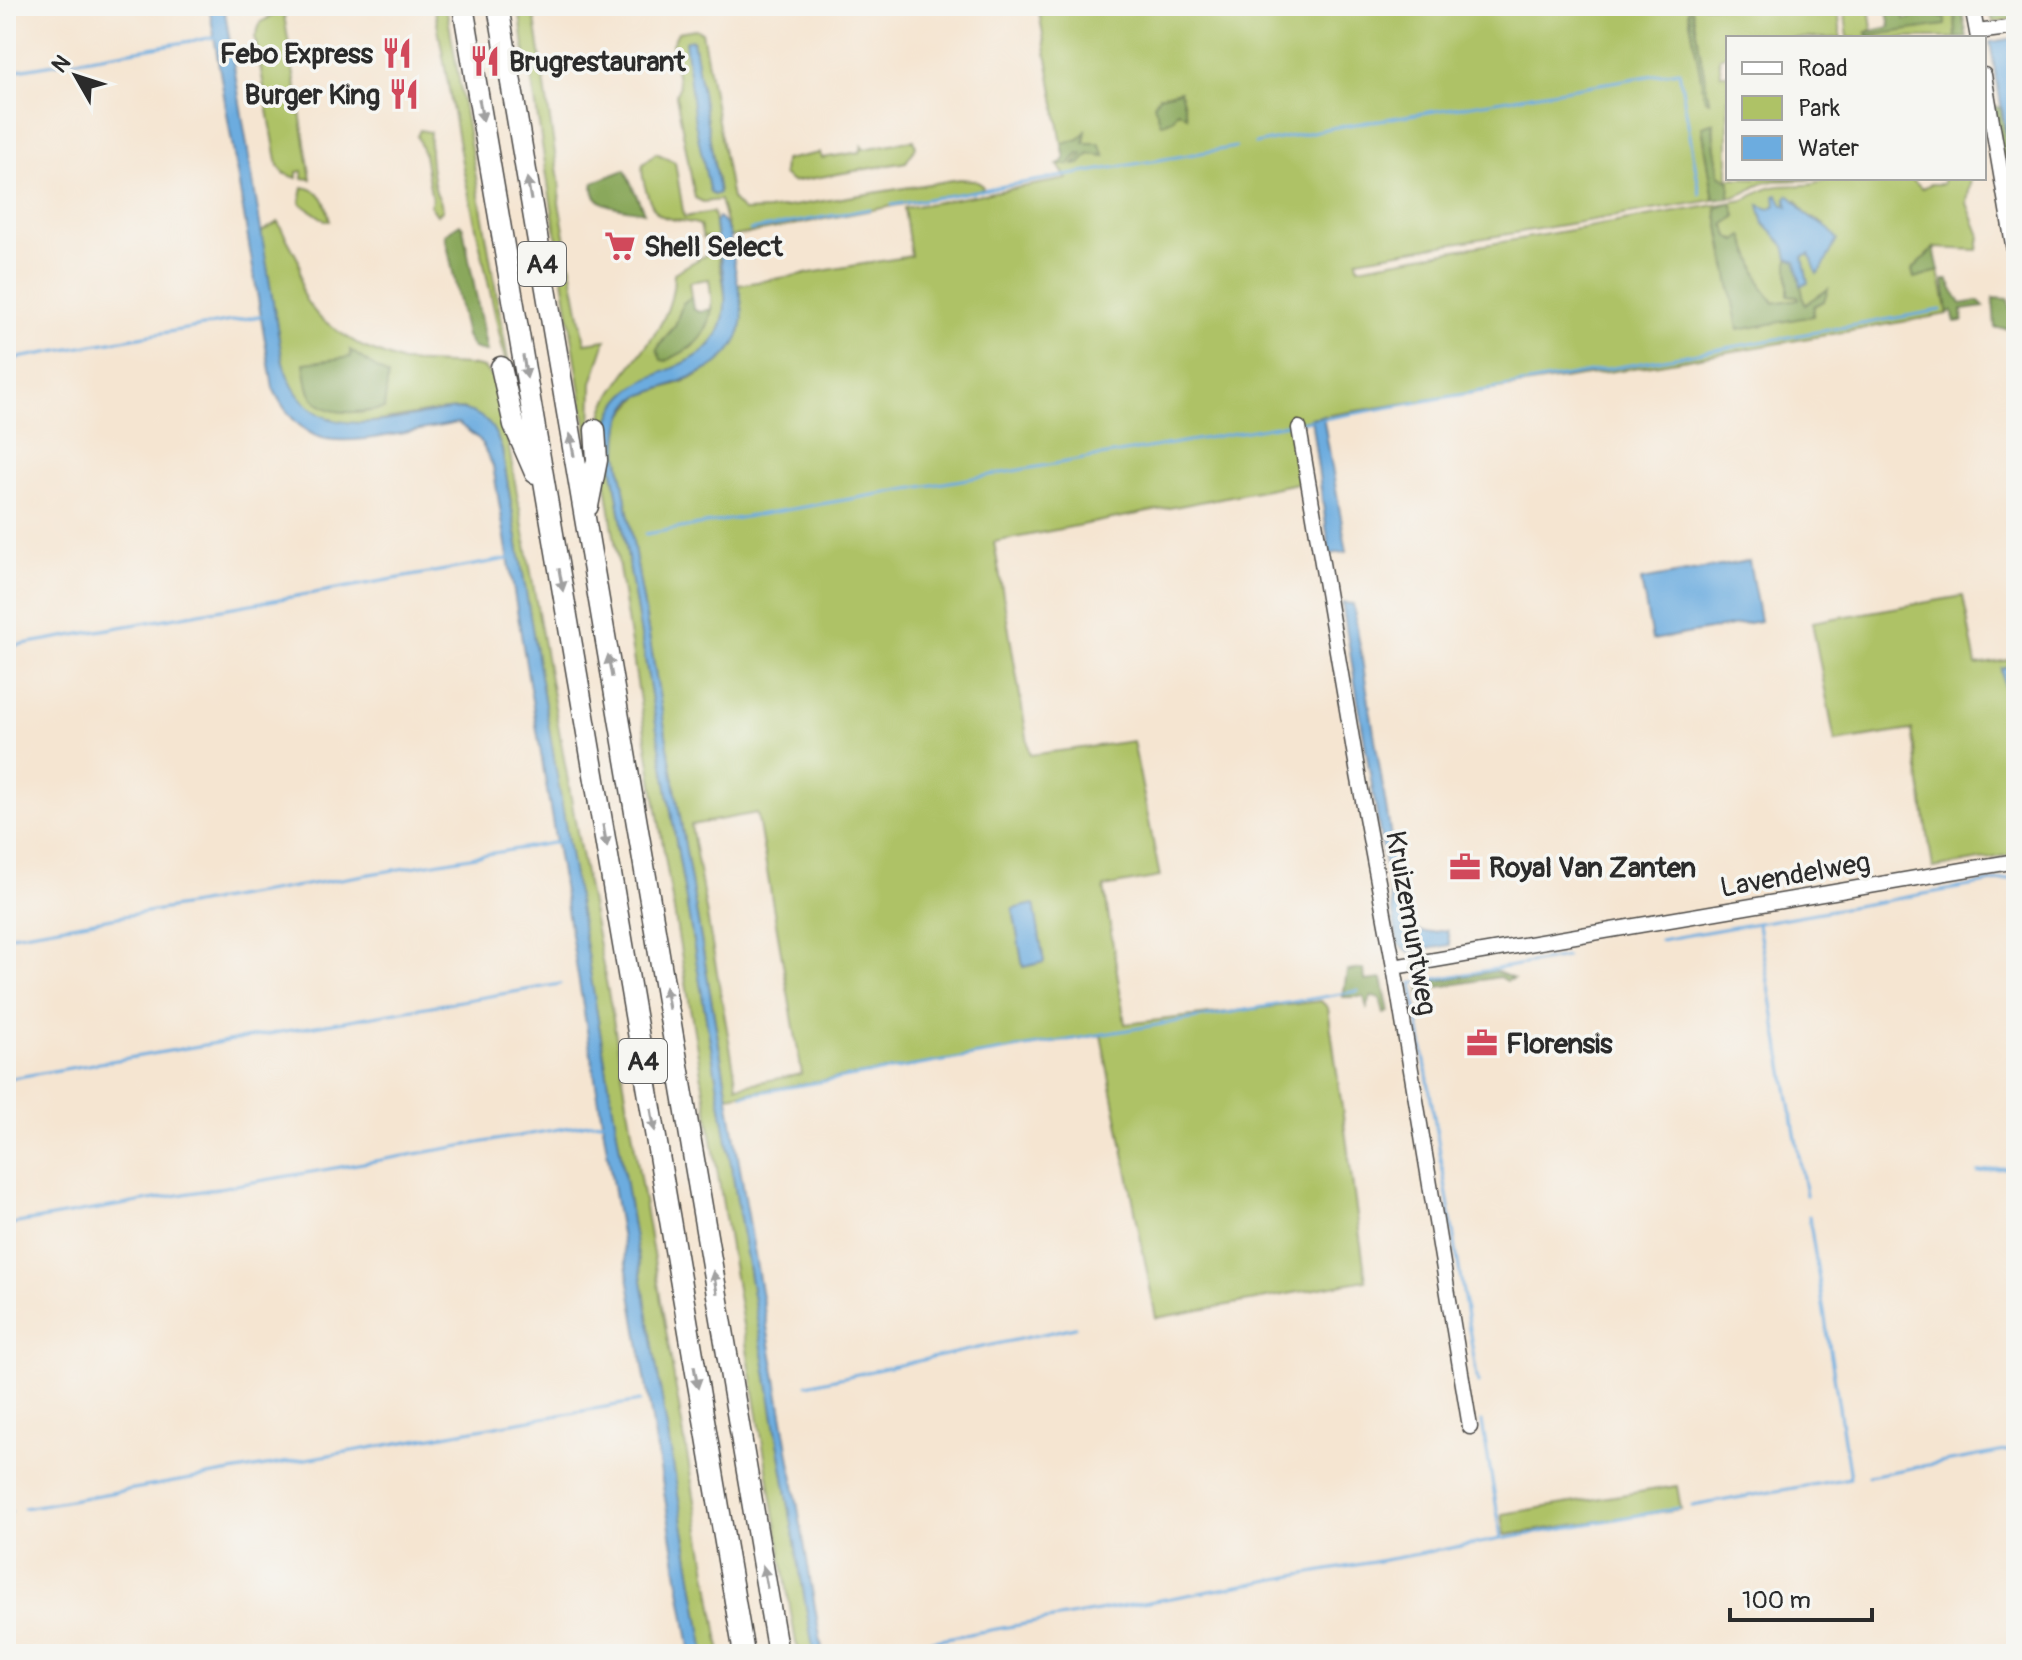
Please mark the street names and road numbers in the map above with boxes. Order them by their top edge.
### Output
road number: A4 [518,242,566,286]
street label: Kruizemuntweg [1377,828,1444,1018]
street label: Lavendelweg [1717,845,1873,906]
road number: A4 [619,1039,667,1083]

